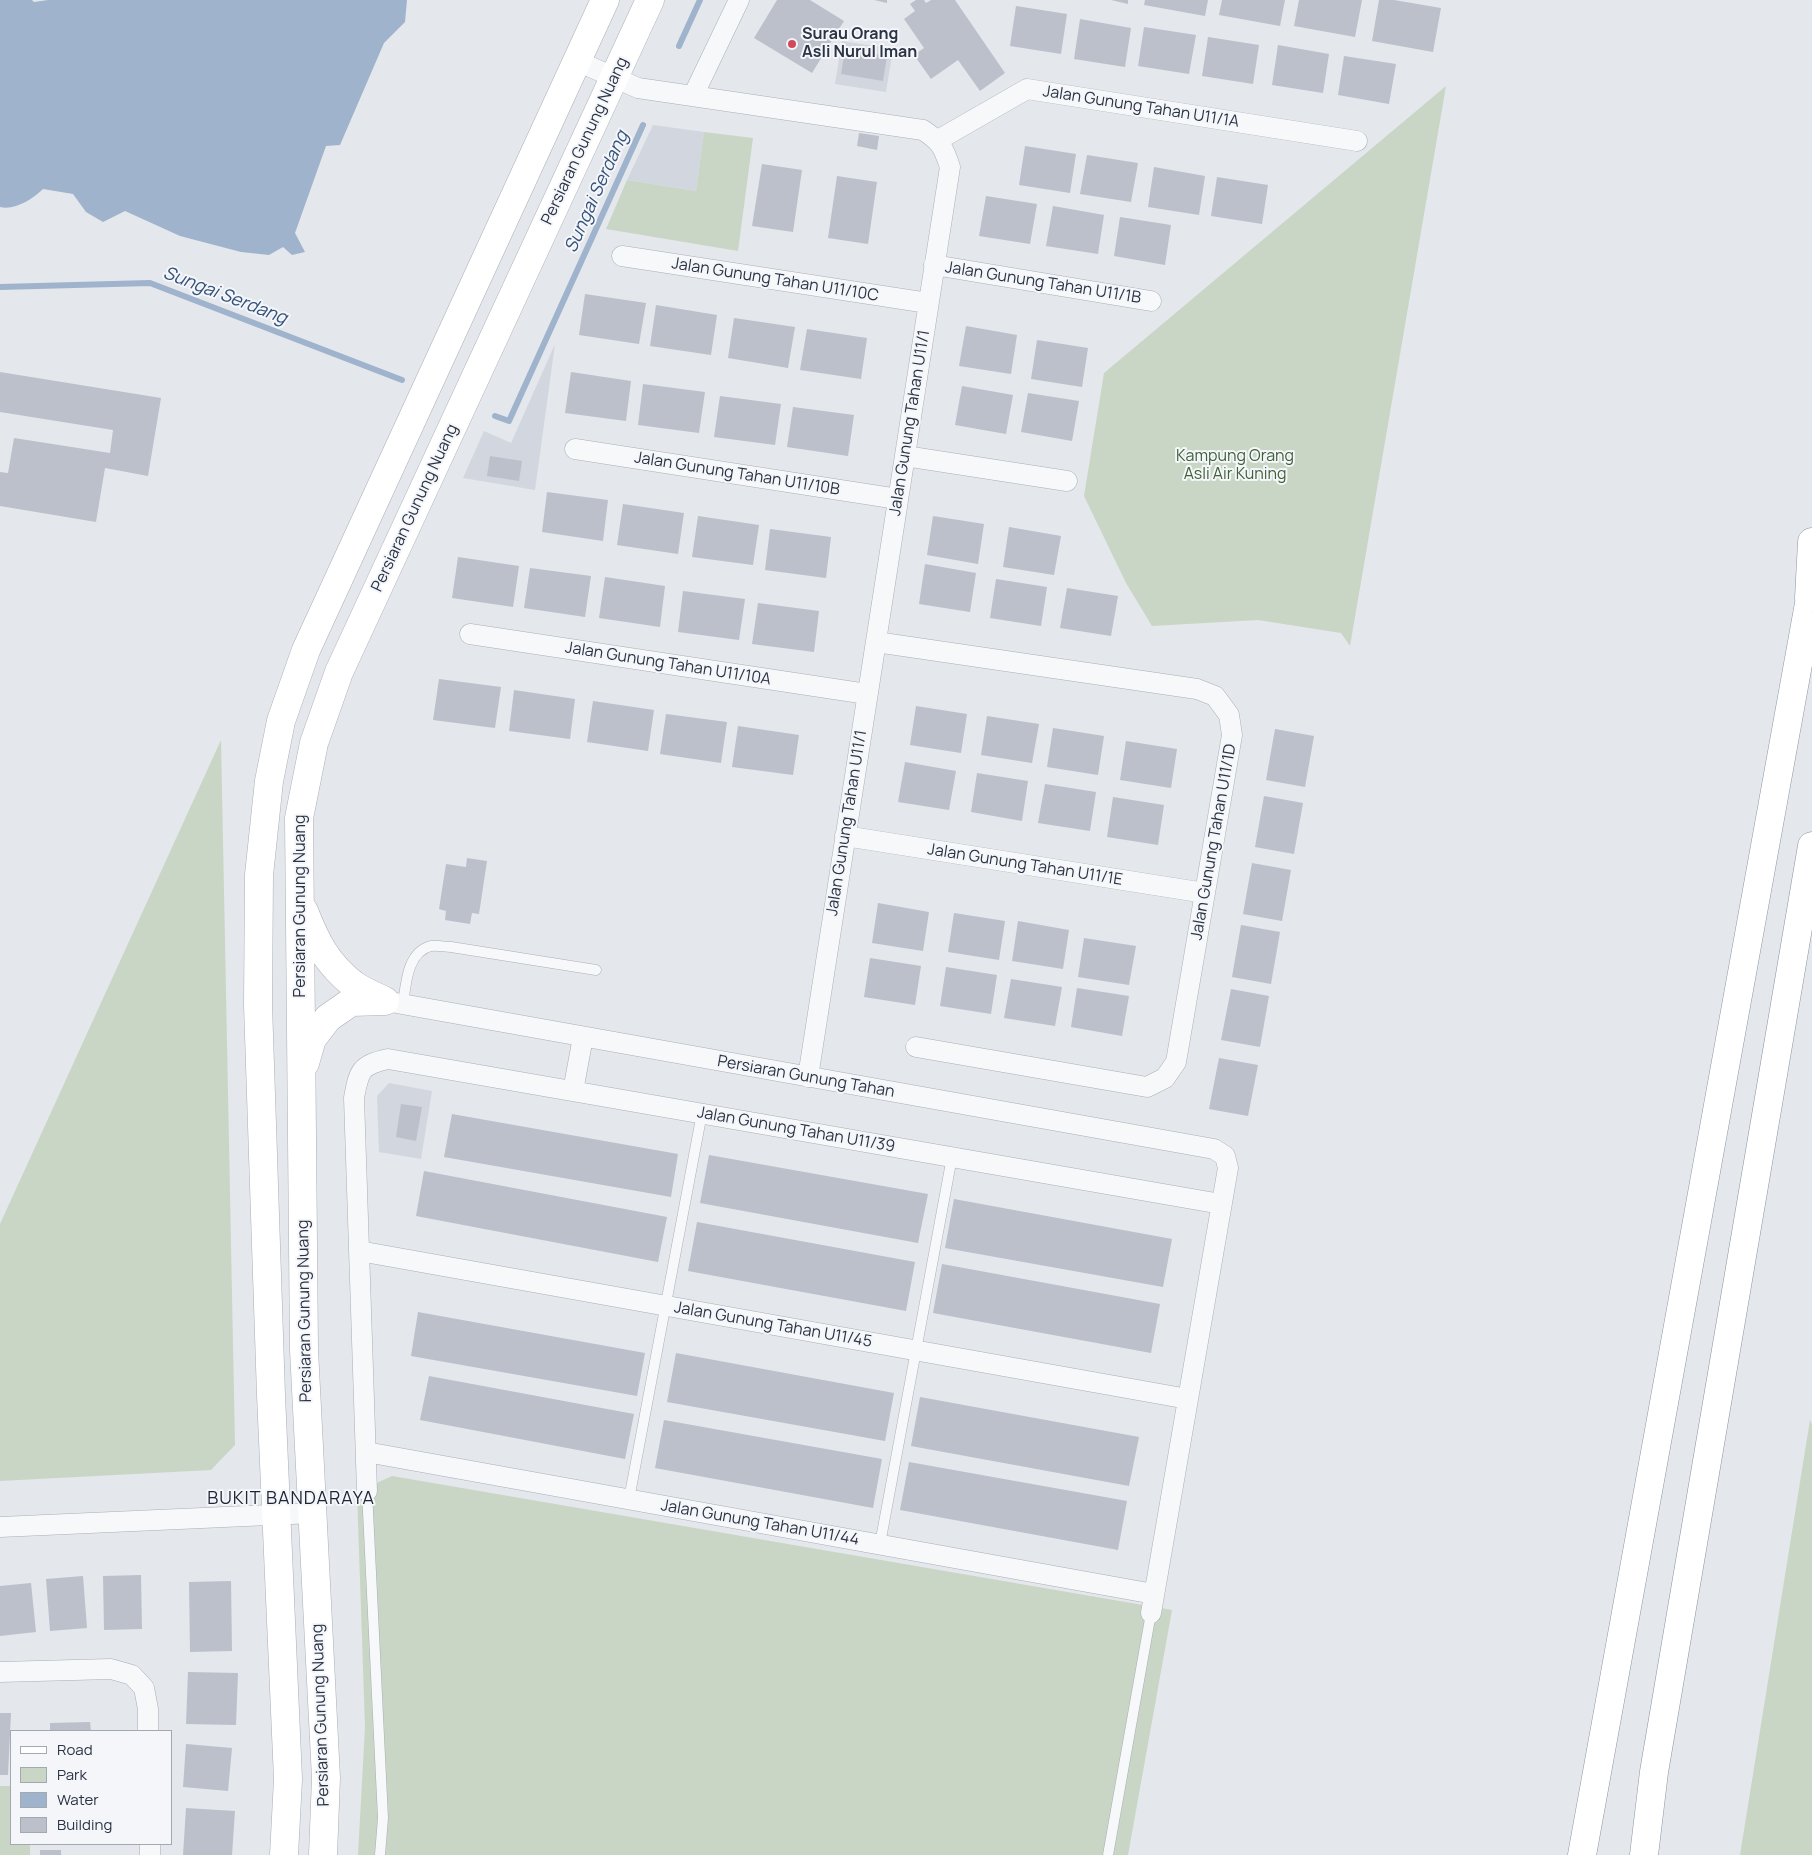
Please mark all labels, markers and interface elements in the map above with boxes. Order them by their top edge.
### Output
place label: Surau Orang Asli Nurul Iman [802,25,917,63]
marker: Surau Orang Asli Nurul Iman [786,38,798,50]
street label: Persiaran Gunung Nuang [538,54,632,228]
street label: Jalan Gunung Tahan U11/1A [1042,82,1240,132]
water label: Sungai Serdang [561,128,633,256]
street label: Jalan Gunung Tahan U11/10C [670,254,880,306]
street label: Jalan Gunung Tahan U11/1B [944,258,1142,308]
water label: Sungai Serdang [160,262,290,330]
street label: Jalan Gunung Tahan U11/1 [886,329,934,517]
street label: Persiaran Gunung Nuang [368,421,462,595]
park label: Kampung Orang Asli Air Kuning [1176,447,1294,485]
street label: Jalan Gunung Tahan U11/10B [633,448,841,500]
street label: Jalan Gunung Tahan U11/10A [564,638,772,690]
street label: Jalan Gunung Tahan U11/1 [823,729,871,917]
street label: Jalan Gunung Tahan U11/1D [1187,742,1241,942]
street label: Persiaran Gunung Nuang [291,815,311,997]
street label: Jalan Gunung Tahan U11/1E [926,840,1124,890]
street label: Persiaran Gunung Tahan [716,1052,896,1102]
street label: Jalan Gunung Tahan U11/39 [696,1103,896,1157]
street label: Persiaran Gunung Nuang [294,1219,316,1403]
street label: Jalan Gunung Tahan U11/45 [673,1298,873,1352]
district label: BUKIT BANDARAYA [205,1488,377,1510]
street label: Jalan Gunung Tahan U11/44 [659,1496,861,1550]
street label: Persiaran Gunung Nuang [308,1623,334,1807]
legend [10,1730,172,1845]
text: Road [57,1739,93,1760]
text: Park [57,1764,87,1785]
text: Water [57,1789,99,1810]
text: Building [57,1814,112,1835]

